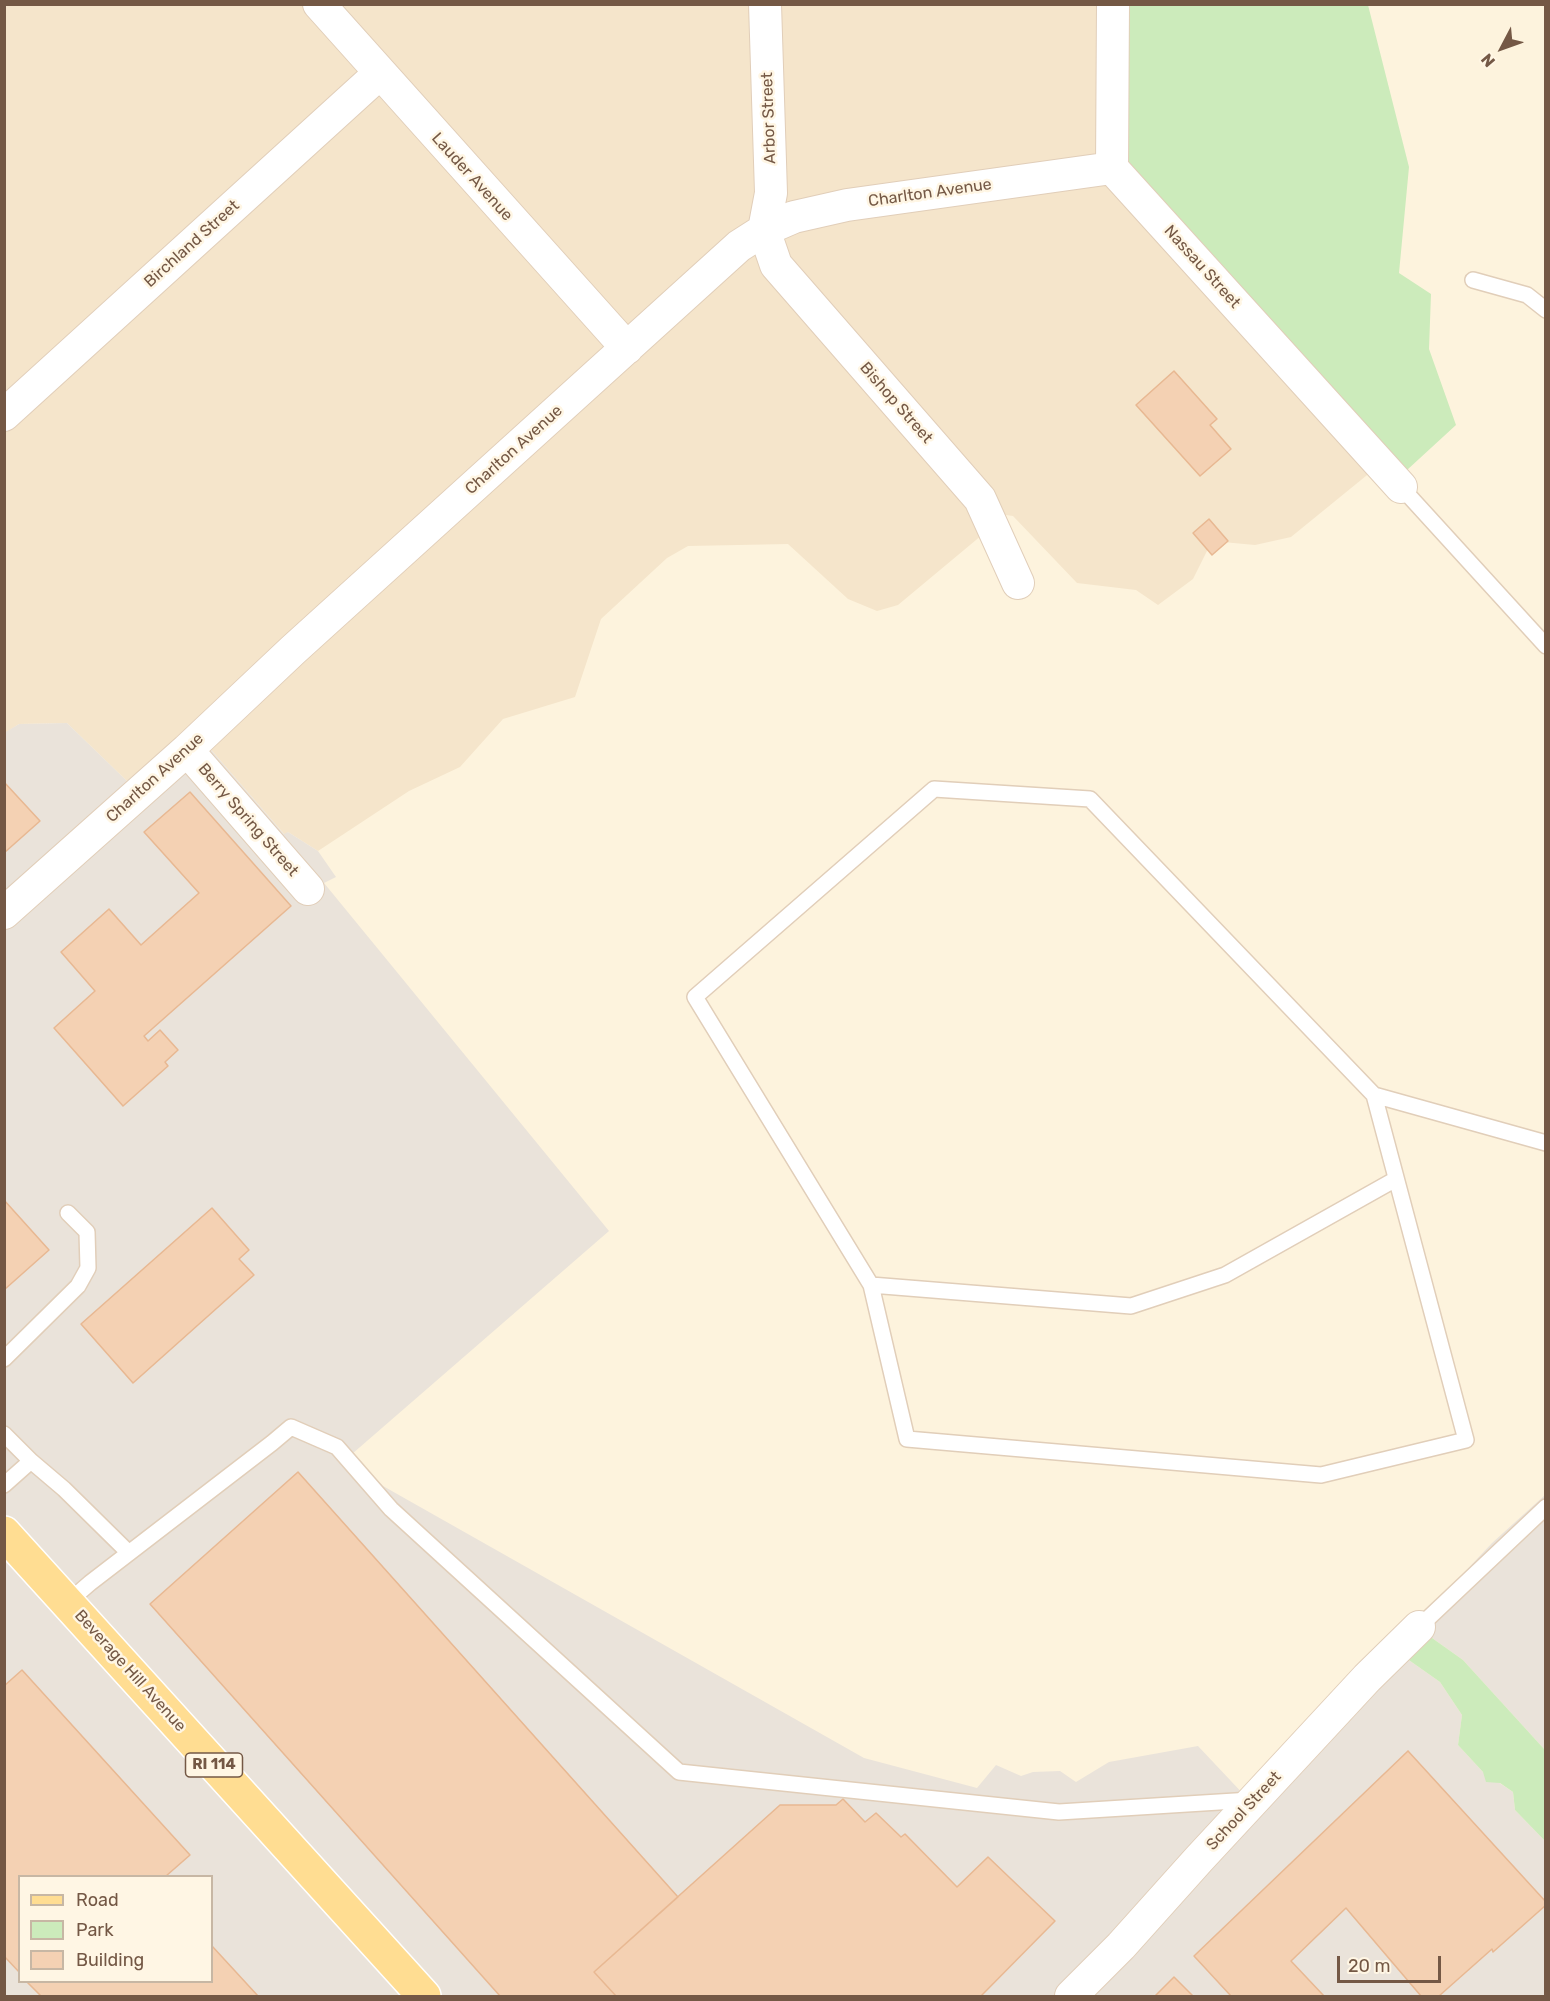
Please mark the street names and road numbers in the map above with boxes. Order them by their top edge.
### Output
street label: Arbor Street [758,72,780,164]
street label: Lauder Avenue [427,129,517,225]
street label: Charlton Avenue [867,175,993,211]
street label: Birchland Street [141,196,243,292]
street label: Nassau Street [1160,222,1244,312]
street label: Bishop Street [856,358,936,448]
street label: Charlton Avenue [461,401,567,499]
street label: Charlton Avenue [102,729,208,827]
street label: Berry Spring Street [194,760,302,880]
street label: Beverage Hill Avenue [70,1606,190,1736]
road number: RI 114 [186,1753,242,1777]
street label: School Street [1203,1768,1285,1854]

